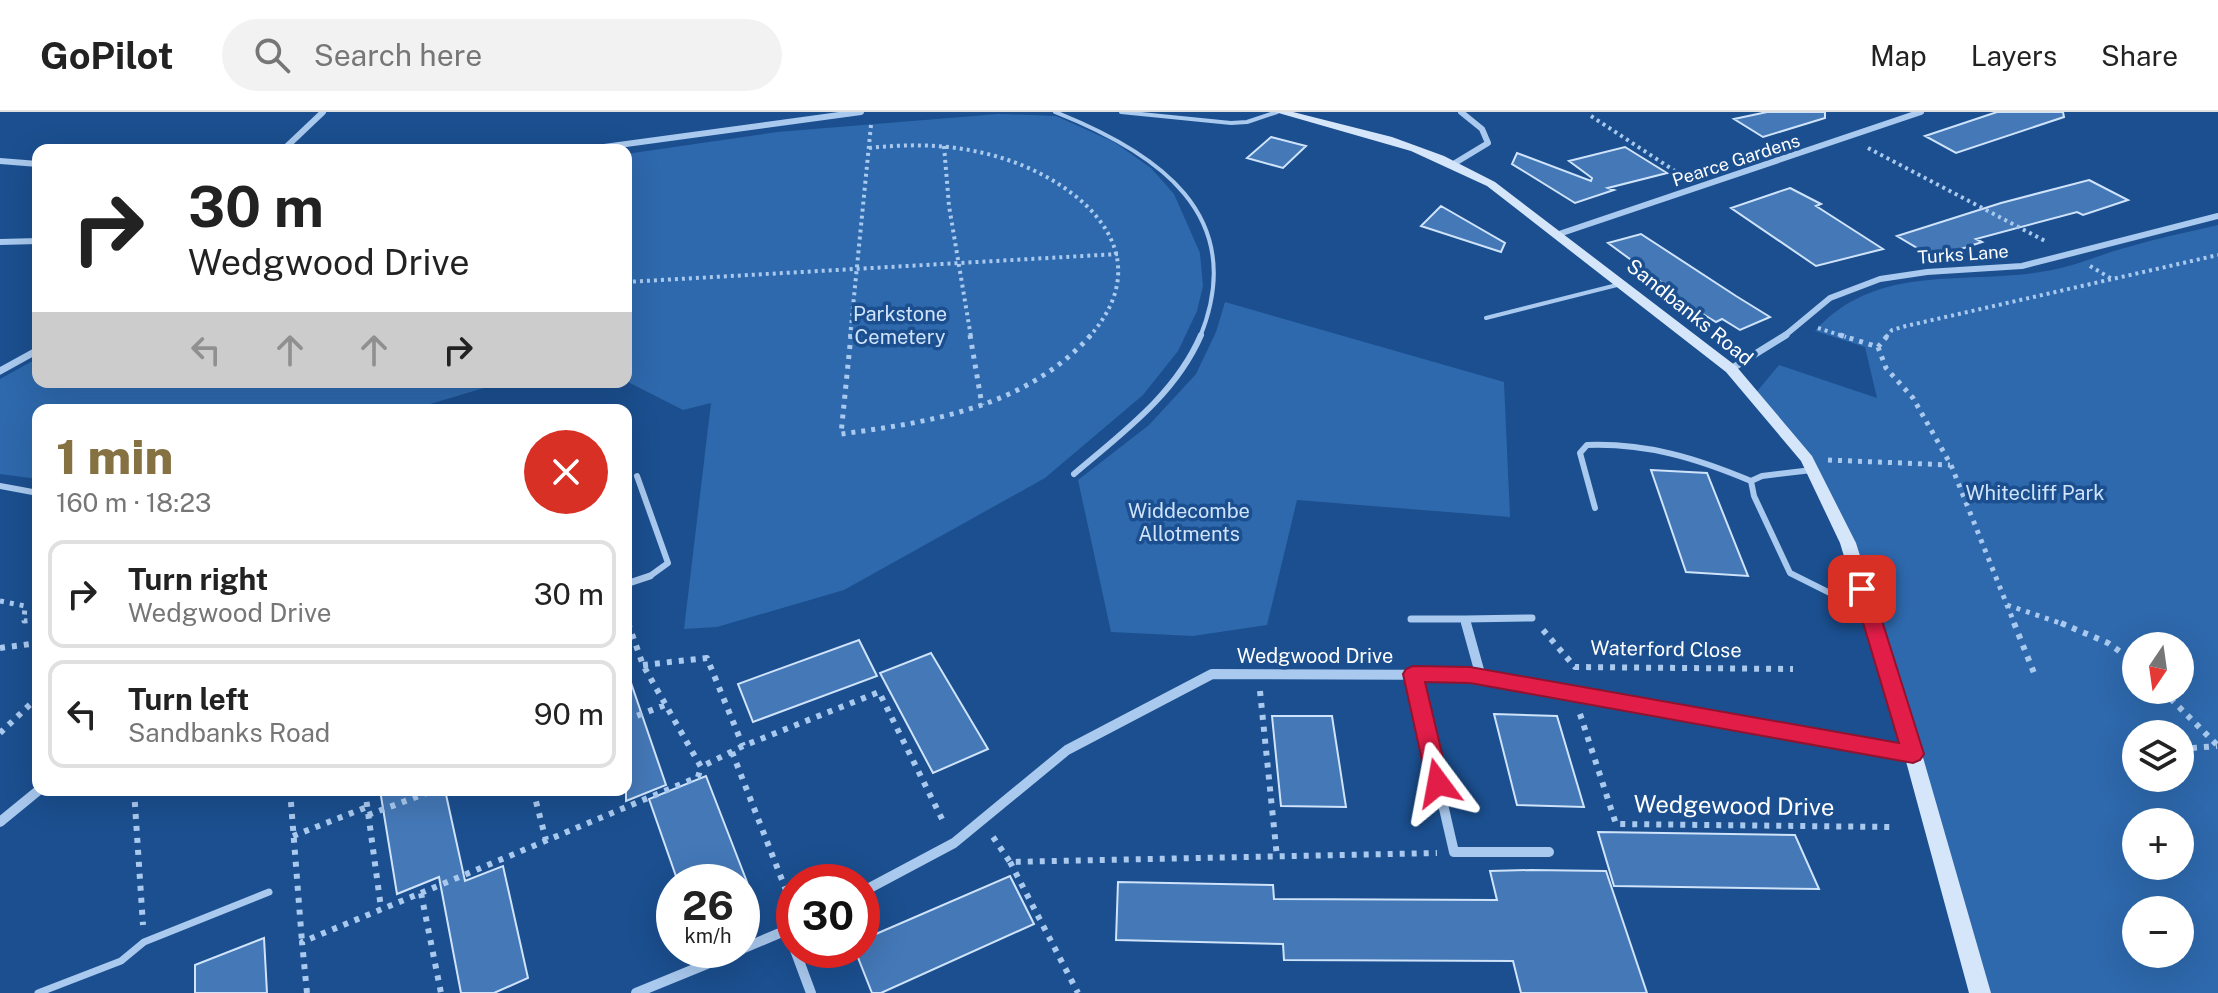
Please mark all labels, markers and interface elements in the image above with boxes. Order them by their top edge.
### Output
search box [222,19,782,91]
text: GoPilot [40,33,174,78]
icon: search [250,33,294,77]
text: Search here [314,37,482,73]
text: Map [1870,39,1927,72]
text: Layers [1971,39,2057,72]
text: Share [2101,39,2178,72]
street label: Pearce Gardens [1670,129,1802,191]
text: 30 m [188,174,324,240]
icon: right [56,176,160,280]
street label: Turks Lane [1917,240,2009,268]
text: Wedgwood Drive [188,241,470,283]
street label: Sandbanks Road [1622,254,1758,370]
park label: Parkstone Cemetery [853,302,947,349]
icon: left [184,328,228,372]
icon: ahead [268,328,312,372]
icon: ahead [352,328,396,372]
icon: right [436,328,480,372]
text: 1 min [56,428,173,485]
button: close [524,430,608,514]
park label: Whitecliff Park [1966,481,2104,505]
text: 160 m · 18:23 [56,487,211,518]
park label: Widdecombe Allotments [1128,499,1250,546]
pin [1828,555,1896,623]
text: Turn right [128,561,268,597]
icon: arrive [1840,567,1884,611]
icon: right [60,572,104,616]
text: 30 m [534,576,604,612]
text: Wedgwood Drive [128,597,331,628]
north arrow [2122,632,2194,704]
map controls [2122,632,2194,968]
street label: Waterford Close [1590,636,1742,662]
street label: Wedgwood Drive [1237,644,1393,668]
text: Turn left [128,681,249,717]
icon: left [60,692,104,736]
text: 90 m [534,696,604,732]
text: Sandbanks Road [128,717,330,748]
button: layers [2122,720,2194,792]
position arrow [1396,741,1480,825]
street label: Wedgewood Drive [1633,789,1835,821]
button: + [2122,808,2194,880]
speed limit sign: 30 [776,864,880,968]
text: 26 [682,882,734,929]
button: − [2122,896,2194,968]
text: km/h [684,924,732,948]

